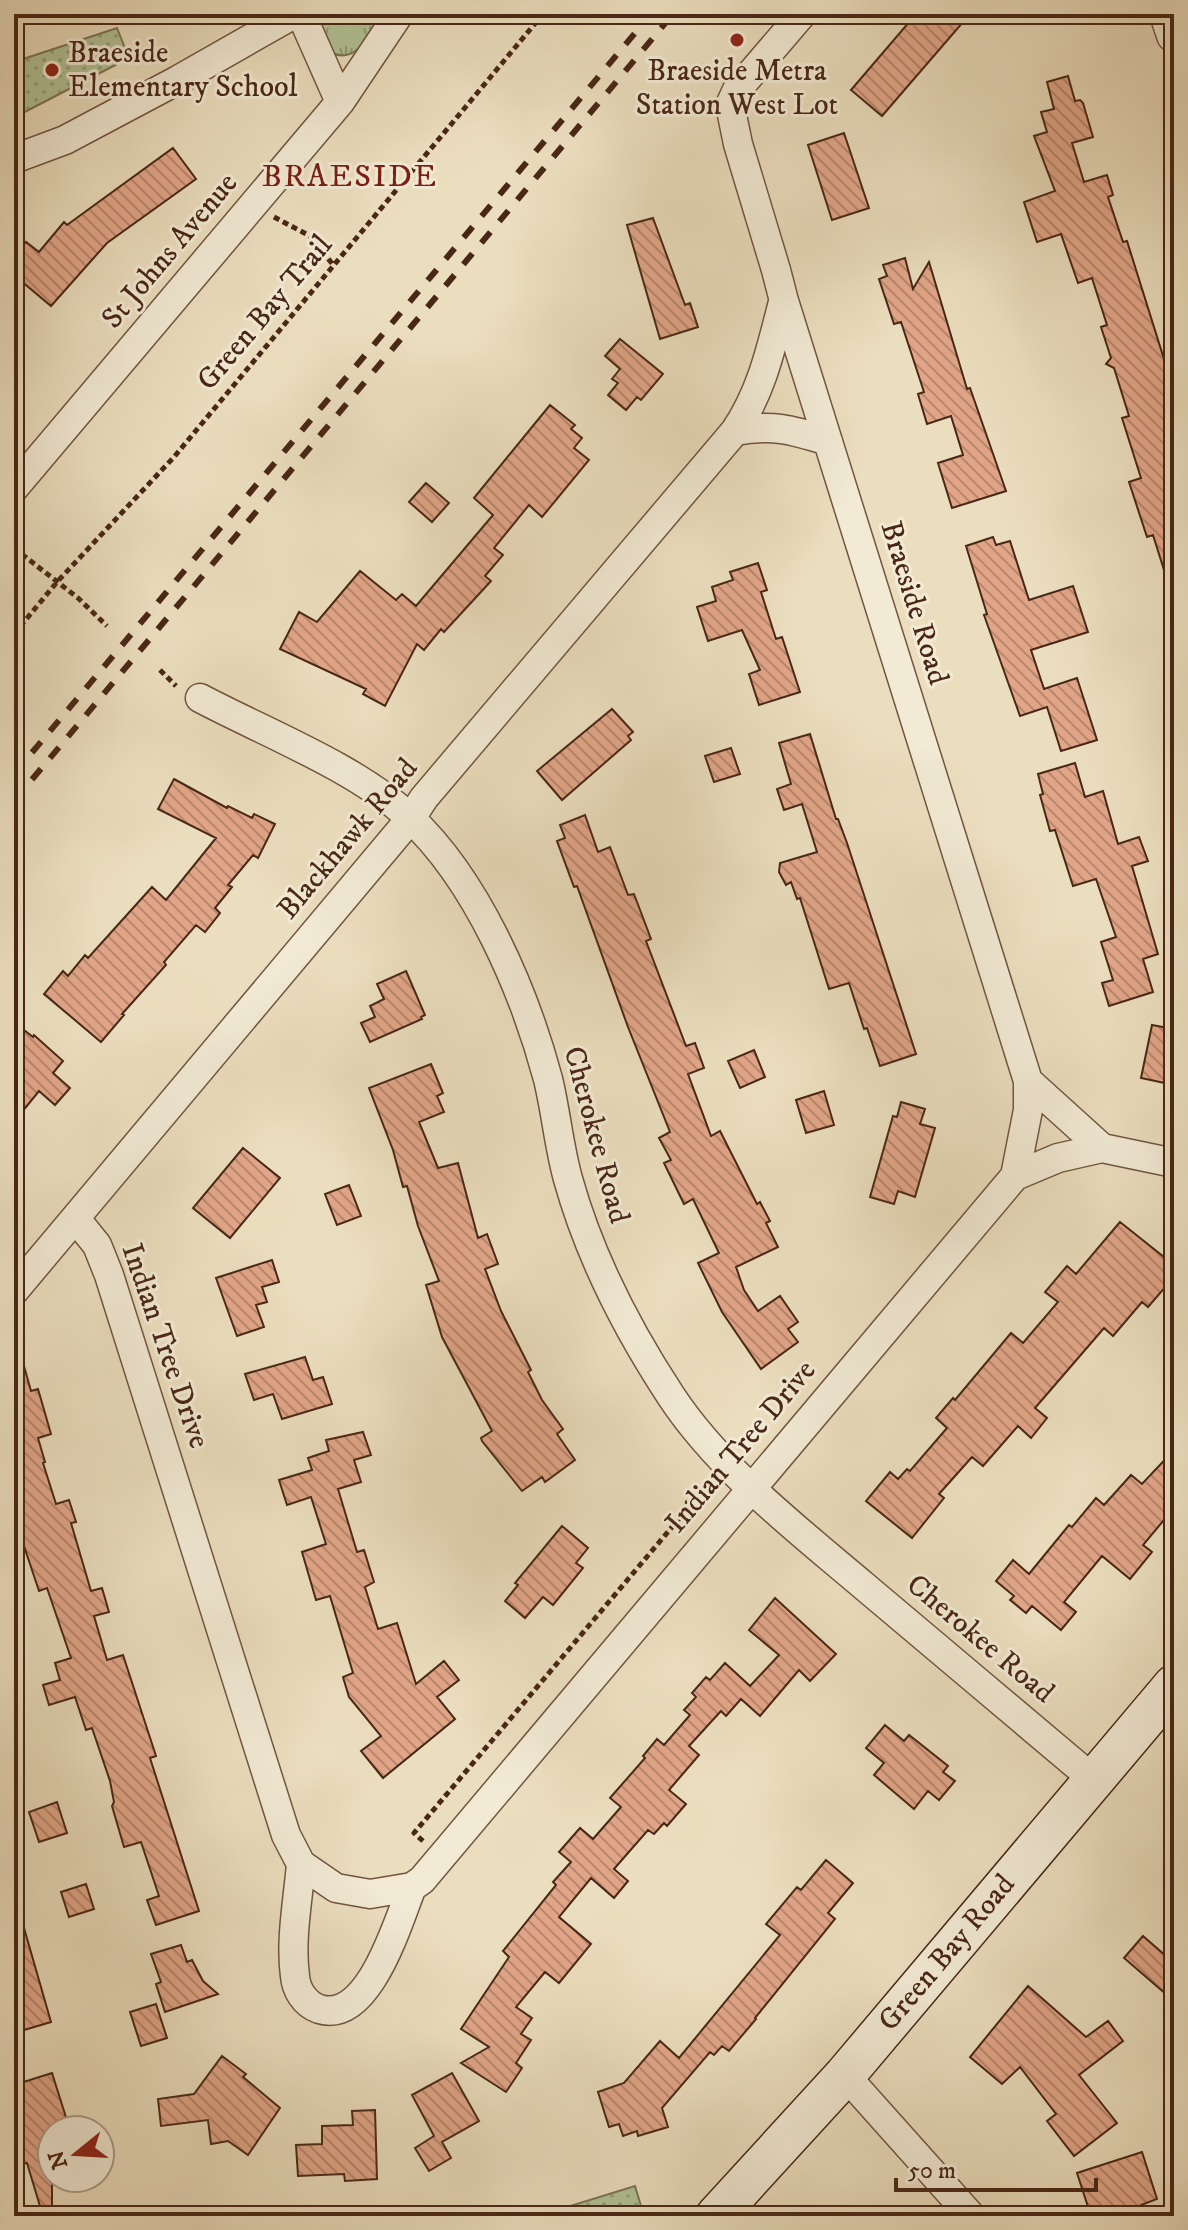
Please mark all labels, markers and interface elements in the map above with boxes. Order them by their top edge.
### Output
marker: Braeside Metra Station West Lot [728,31,746,49]
place label: Braeside Elementary School [68,35,297,106]
place label: Braeside Metra Station West Lot [636,53,838,124]
marker: Braeside Elementary School [43,61,61,79]
district label: BRAESIDE [262,157,438,197]
street label: St Johns Avenue [94,166,246,336]
street label: Green Bay Trail [189,228,341,398]
street label: Braeside Road [872,517,956,689]
street label: Blackhawk Road [270,751,426,927]
street label: Cherokee Road [555,1042,637,1228]
street label: Indian Tree Drive [113,1239,217,1453]
street label: Indian Tree Drive [658,1353,824,1541]
street label: Cherokee Road [899,1566,1061,1712]
street label: Green Bay Road [871,1867,1023,2039]
north arrow [36,2114,116,2194]
scale bar [896,2142,1096,2192]
text: N [43,2147,74,2172]
text: 50 m [908,2156,956,2186]

